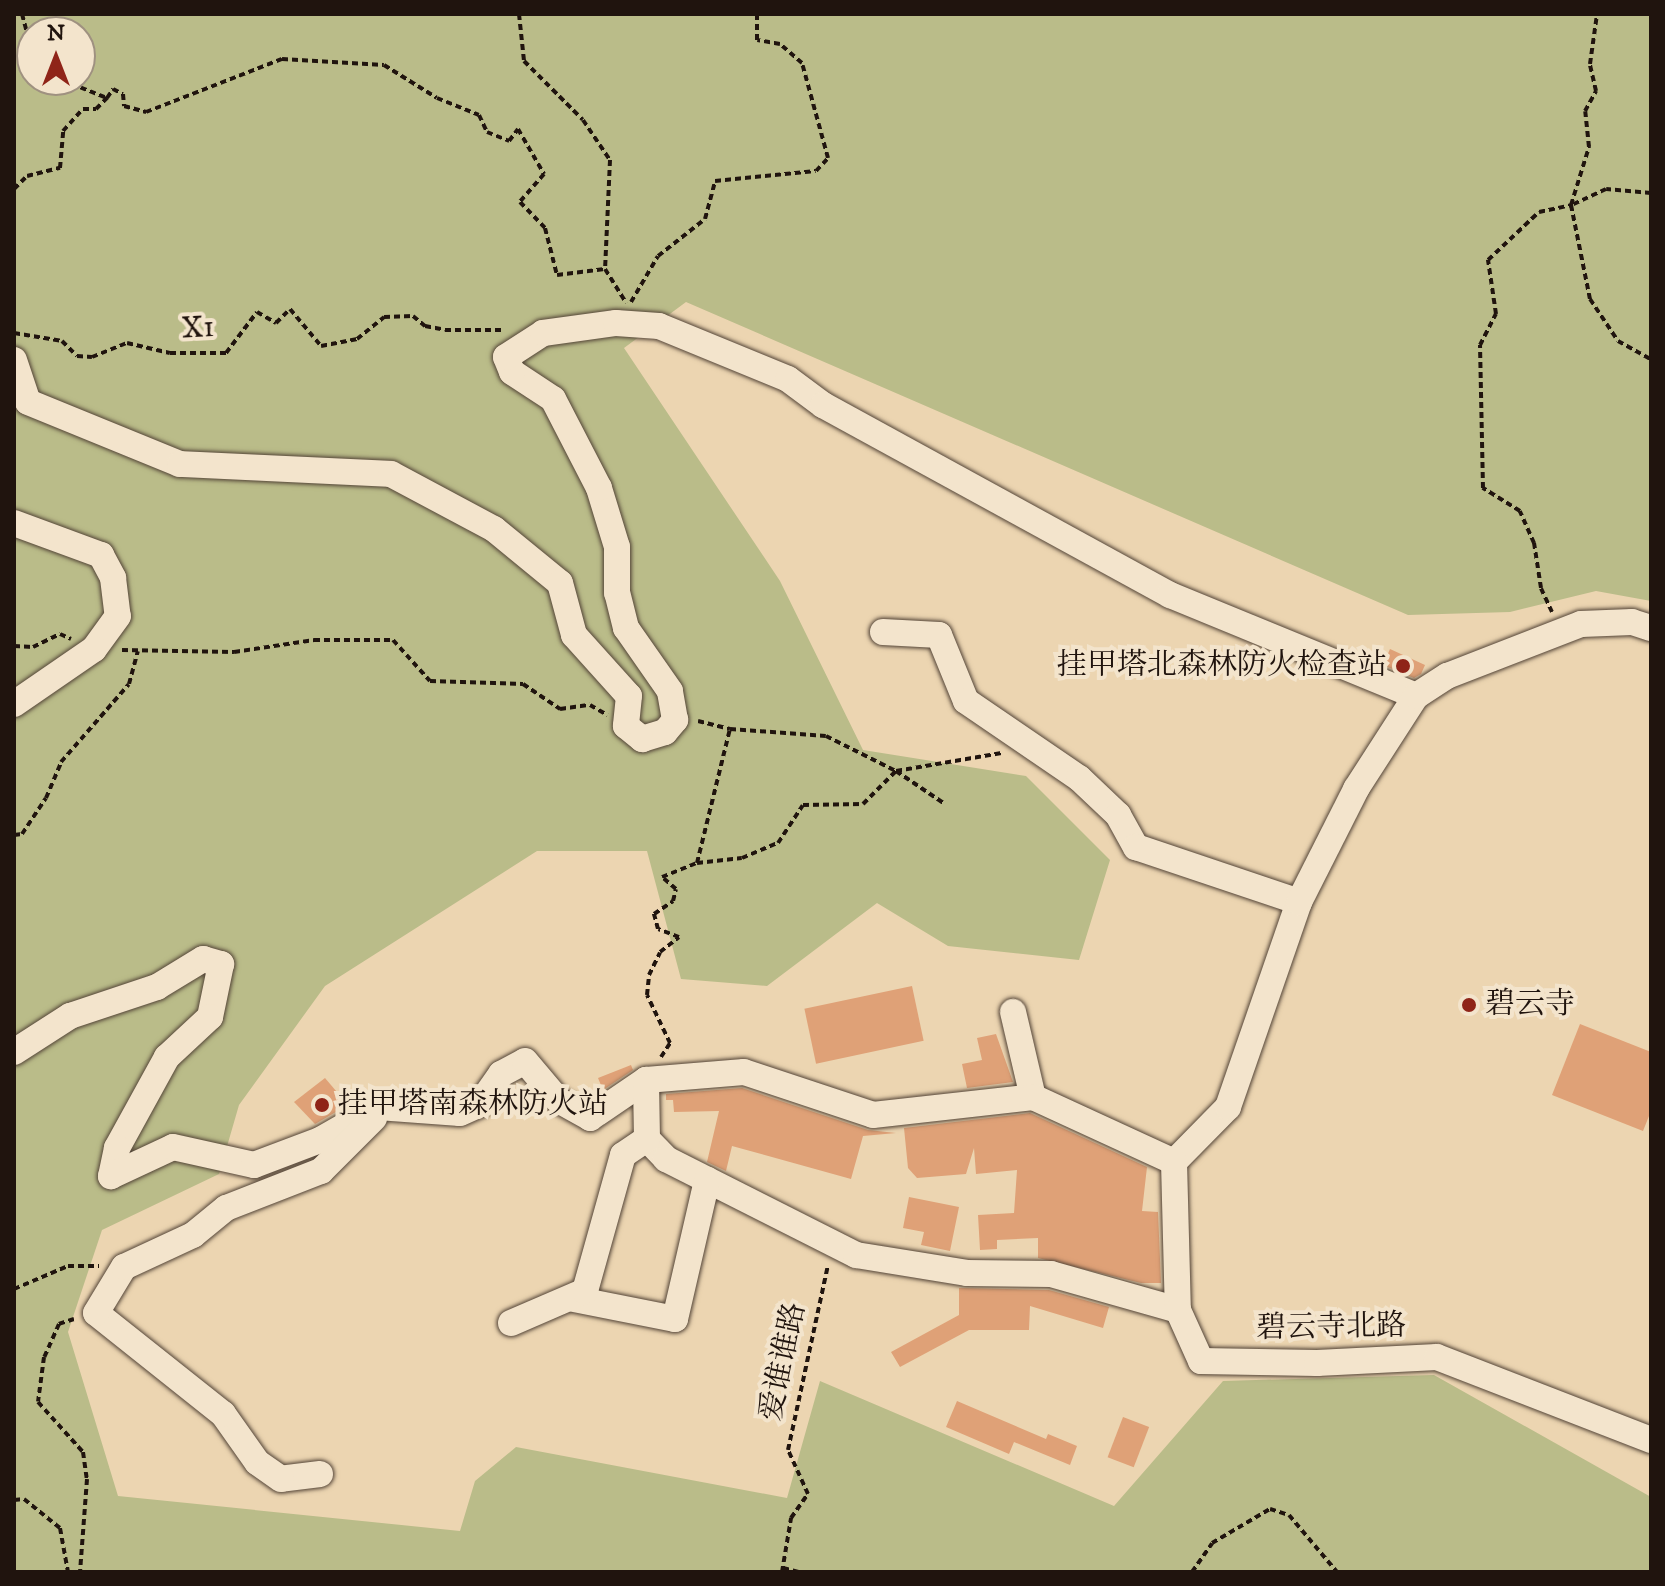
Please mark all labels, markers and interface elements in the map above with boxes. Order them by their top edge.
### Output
north arrow [16,16,96,96]
text: N [47,20,65,47]
street label: X1 [181,310,215,348]
place label: 挂甲塔北森林防火检查站 [1057,648,1387,684]
marker: 挂甲塔北森林防火检查站 [1394,657,1412,675]
place label: 碧云寺 [1485,987,1575,1023]
marker: 碧云寺 [1460,996,1478,1014]
place label: 挂甲塔南森林防火站 [338,1087,608,1123]
marker: 挂甲塔南森林防火站 [313,1096,331,1114]
street label: 爱谁谁路 [754,1300,814,1424]
street label: 碧云寺北路 [1256,1309,1406,1347]

